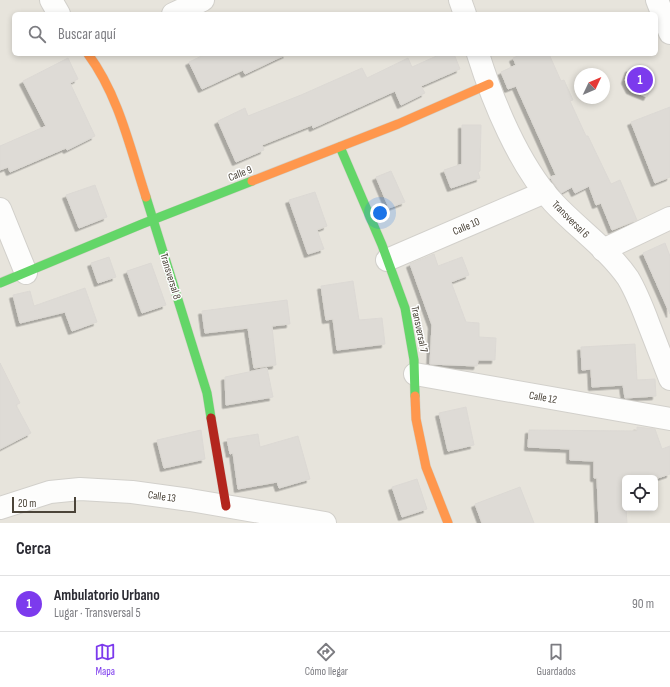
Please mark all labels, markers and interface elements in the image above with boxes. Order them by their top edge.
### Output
search box [12,12,658,56]
icon: search [26,23,48,45]
text: Buscar aquí [58,25,116,44]
pin: 1 [627,65,653,95]
north arrow [574,68,610,104]
street label: Calle 9 [226,163,254,184]
street label: Transversal 6 [549,198,592,241]
your location [370,203,390,223]
street label: Calle 10 [451,215,482,238]
street label: Transversal 8 [157,251,184,301]
street label: Transversal 7 [408,305,431,354]
street label: Calle 12 [528,389,558,406]
map controls [622,475,658,511]
button: locate [622,475,658,511]
street label: Calle 13 [147,488,177,505]
scale bar [12,495,76,514]
text: 20 m [18,497,36,510]
text: Cerca [16,539,51,559]
text: Ambulatorio Urbano [54,586,160,605]
text: 1 [26,596,32,612]
text: 90 m [632,596,654,612]
text: Lugar · Transversal 5 [54,605,141,621]
tab: Mapa [94,641,116,678]
tab: Cómo llegar [305,641,348,678]
tab: Guardados [537,641,576,678]

